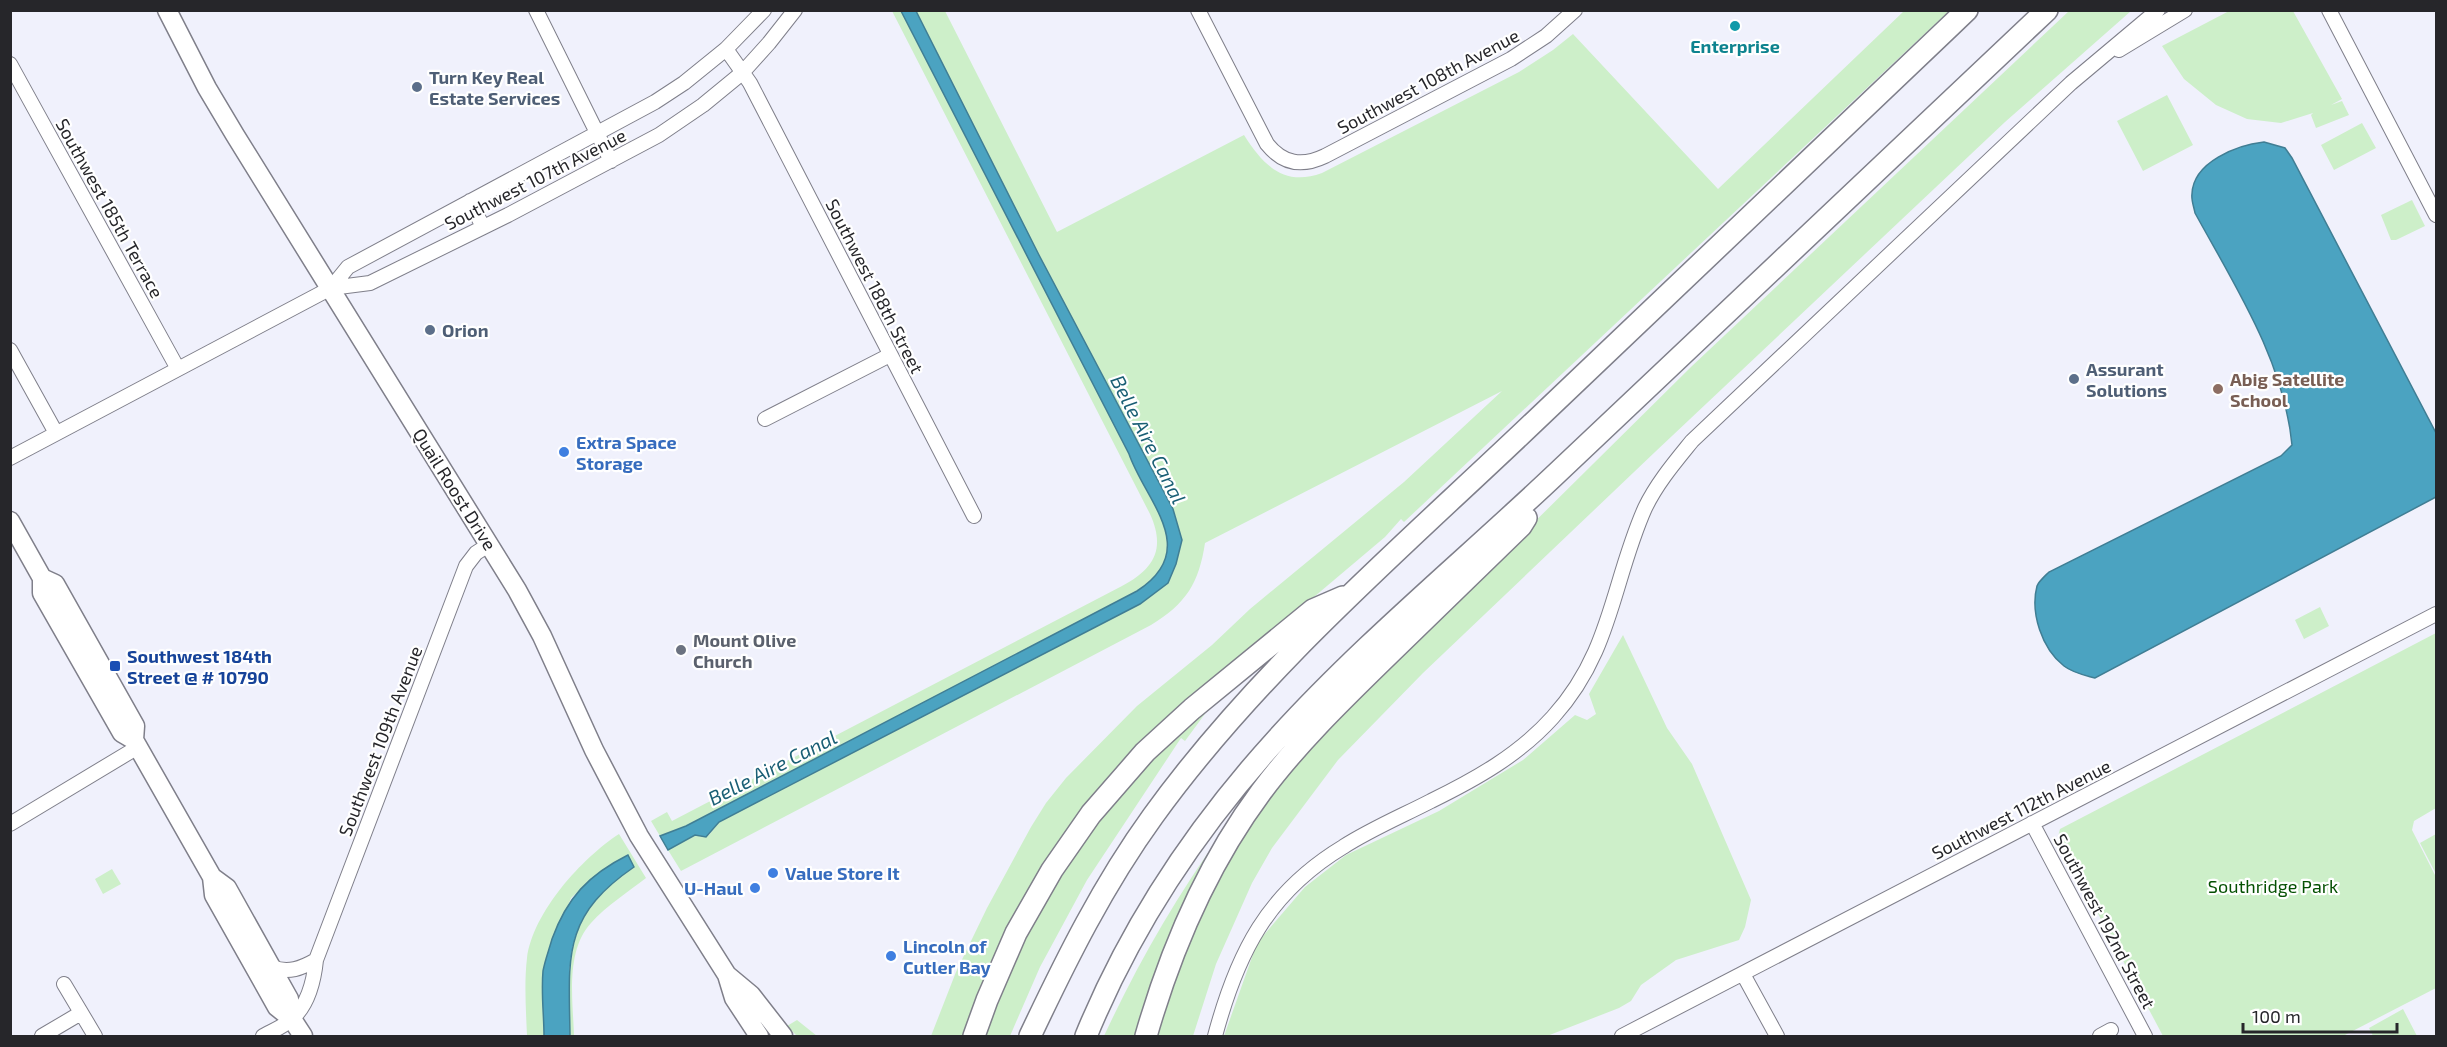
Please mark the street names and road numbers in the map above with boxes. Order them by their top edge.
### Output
street label: Southwest 108th Avenue [1333,24,1523,138]
street label: Southwest 185th Terrace [51,114,169,302]
street label: Southwest 107th Avenue [441,124,629,234]
street label: Southwest 188th Street [821,195,929,377]
street label: Quail Roost Drive [409,424,501,554]
street label: Southwest 109th Avenue [334,643,426,839]
street label: Southwest 112th Avenue [1928,754,2114,864]
street label: Southwest 192nd Street [2050,830,2160,1012]

